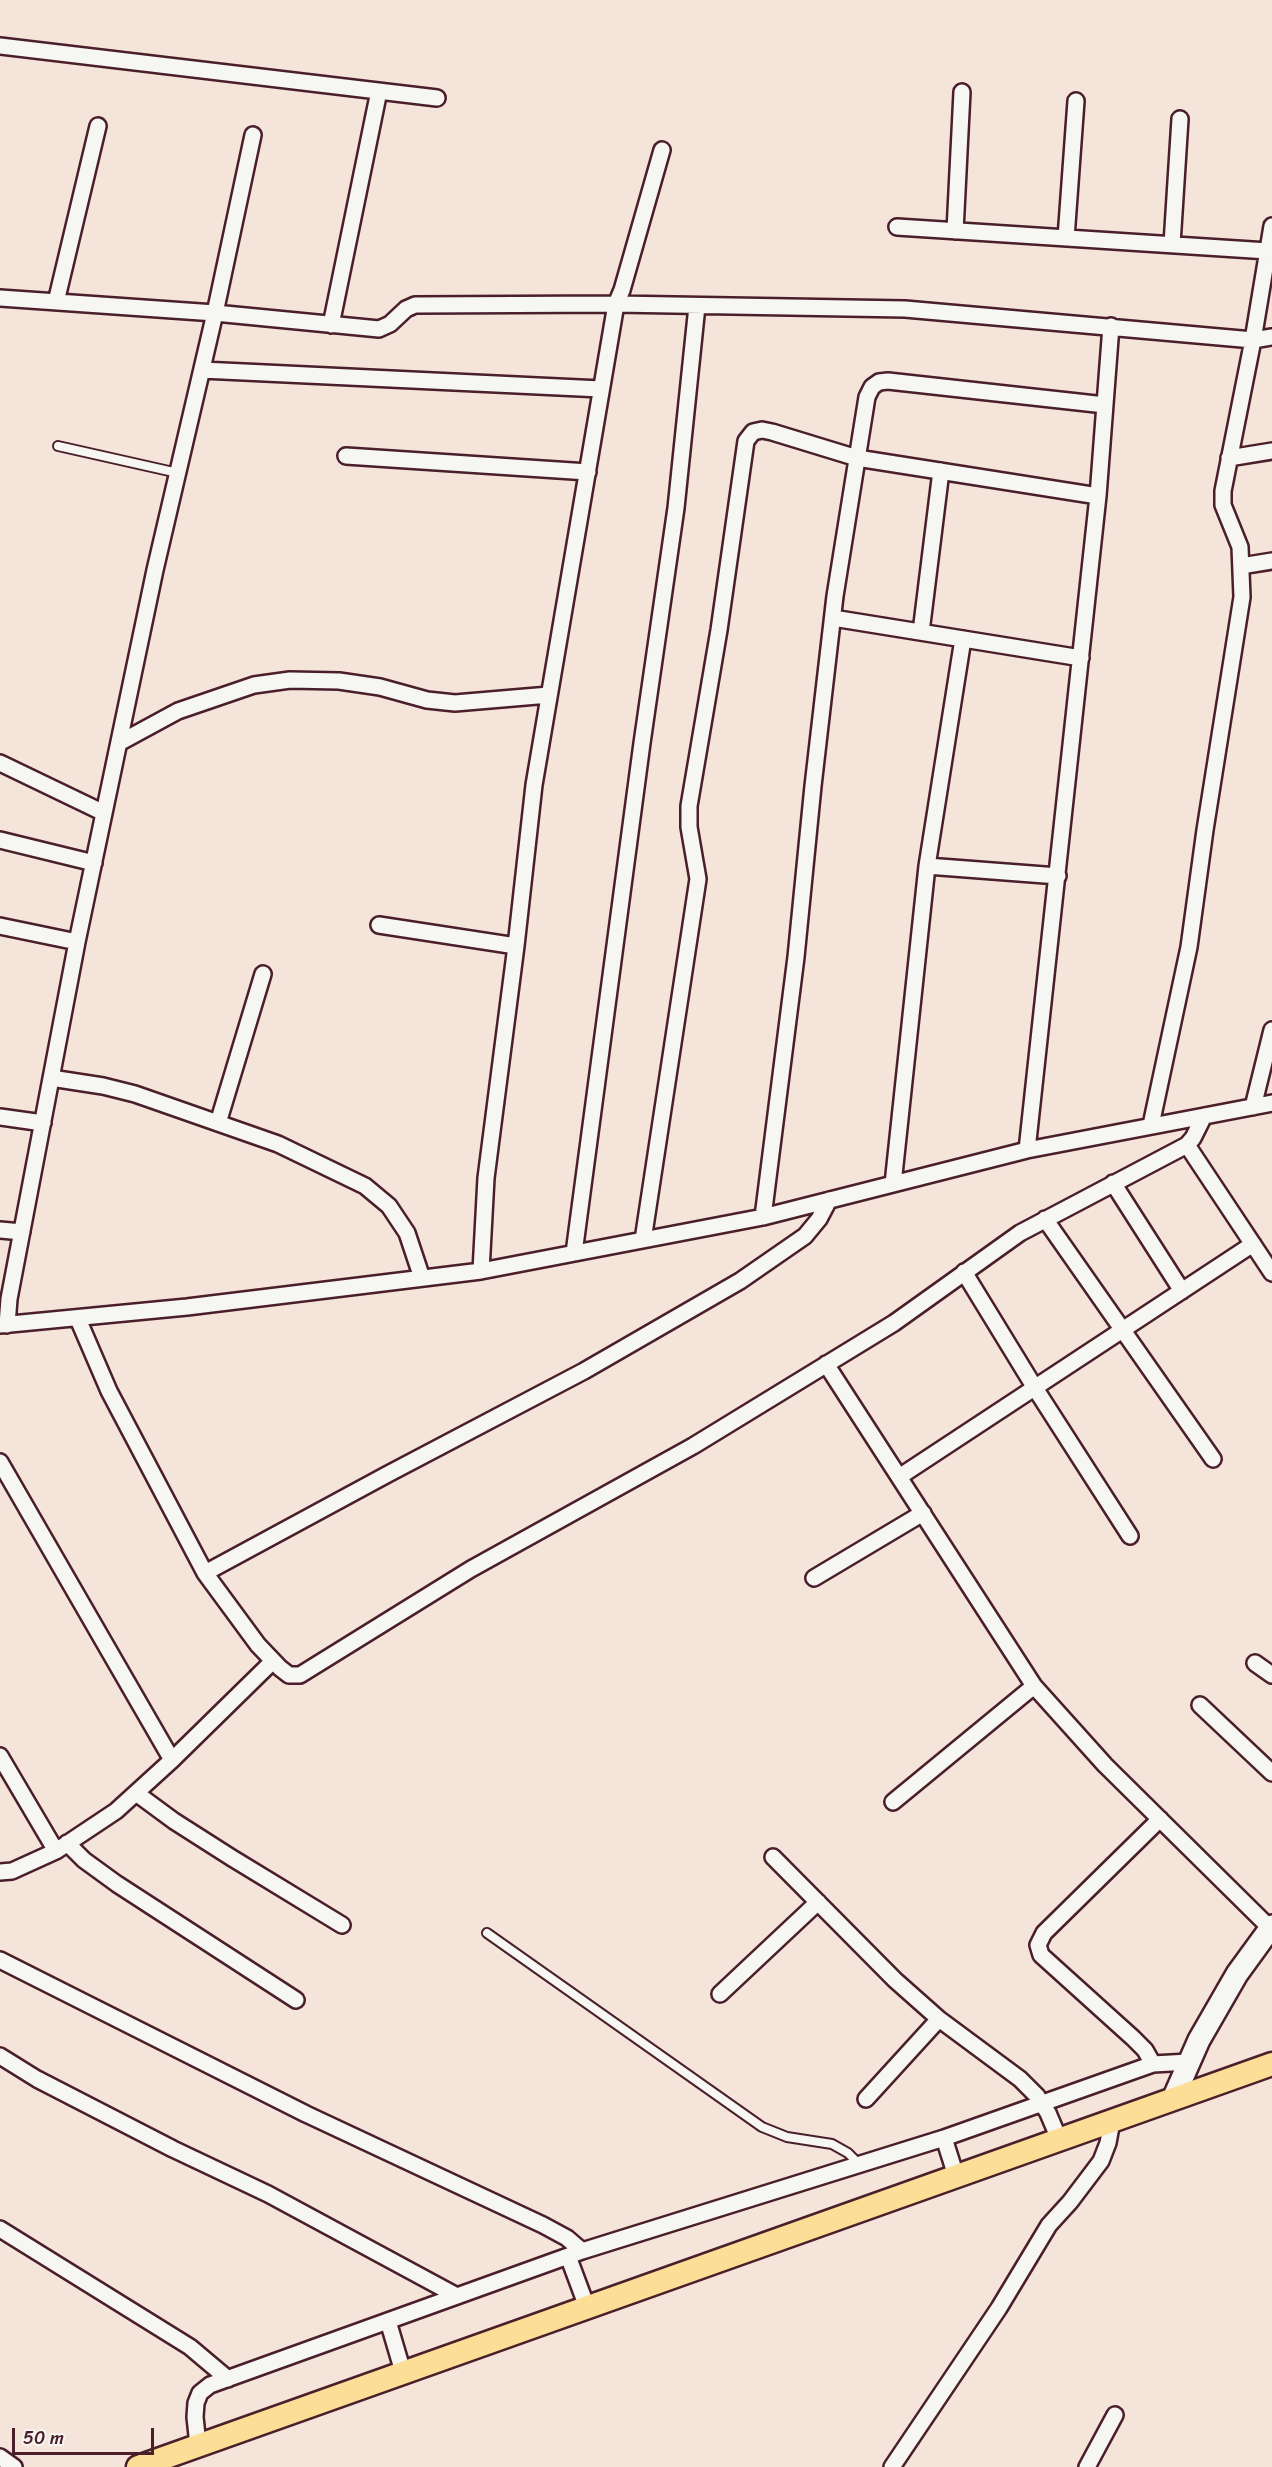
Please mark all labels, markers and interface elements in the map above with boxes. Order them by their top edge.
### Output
scale bar [15,2416,158,2454]
text: 50 m [23,2422,64,2454]

